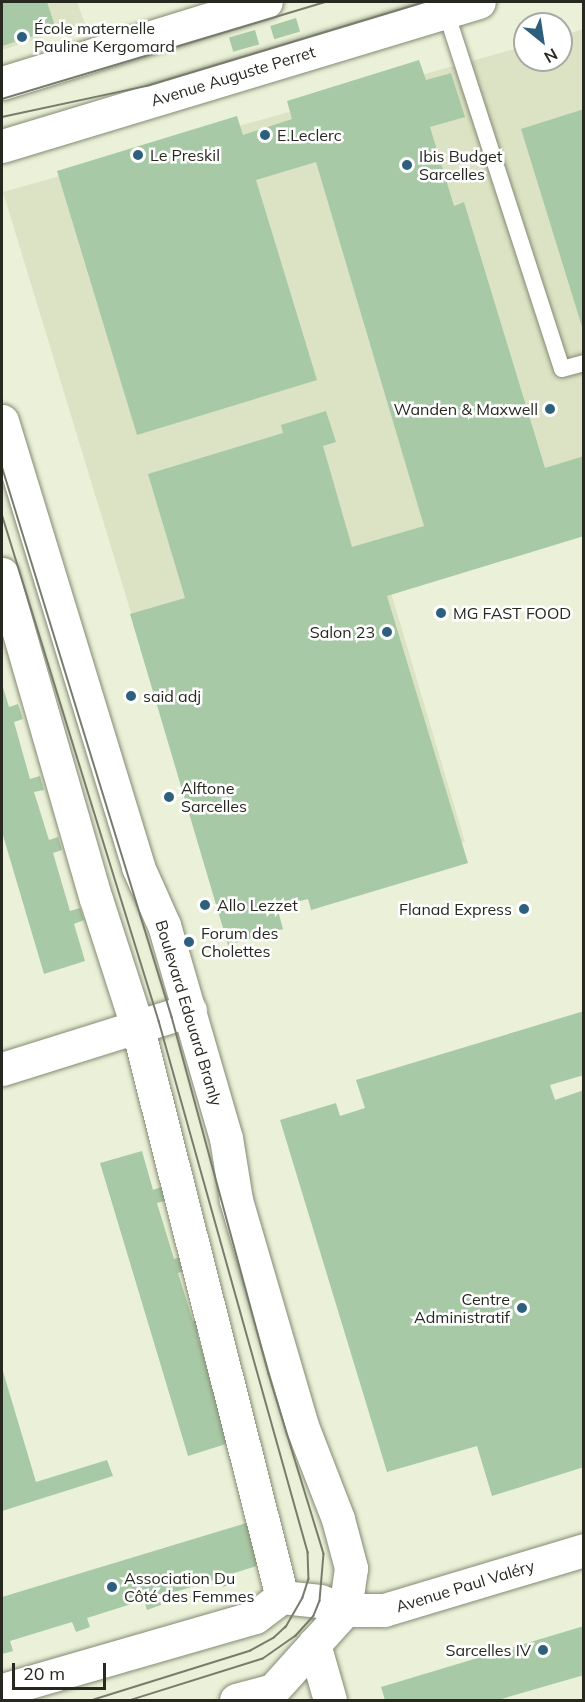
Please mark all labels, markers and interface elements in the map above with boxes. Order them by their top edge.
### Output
north arrow [513,12,573,72]
place label: École maternelle Pauline Kergomard [34,18,175,56]
marker: École maternelle Pauline Kergomard [15,30,29,44]
street label: Avenue Auguste Perret [149,42,317,110]
text: N [541,44,561,68]
place label: E.Leclerc [277,125,342,145]
marker: E.Leclerc [258,128,272,142]
place label: Le Preskil [150,145,220,165]
place label: Ibis Budget Sarcelles [419,146,502,184]
marker: Le Preskil [131,148,145,162]
marker: Ibis Budget Sarcelles [400,158,414,172]
place label: Wanden & Maxwell [394,399,538,419]
marker: Wanden & Maxwell [543,402,557,416]
place label: MG FAST FOOD [453,603,571,623]
marker: MG FAST FOOD [434,606,448,620]
place label: Salon 23 [310,622,375,642]
marker: Salon 23 [380,625,394,639]
place label: said adj [143,686,201,706]
marker: said adj [124,689,138,703]
place label: Alftone Sarcelles [181,778,247,816]
marker: Alftone Sarcelles [162,790,176,804]
place label: Allo Lezzet [217,895,298,915]
marker: Allo Lezzet [198,898,212,912]
place label: Flanad Express [399,899,512,919]
marker: Flanad Express [517,902,531,916]
street label: Boulevard Edouard Branly [152,918,226,1108]
place label: Forum des Cholettes [201,923,278,961]
marker: Forum des Cholettes [182,935,196,949]
place label: Centre Administratif [414,1289,510,1327]
marker: Centre Administratif [515,1301,529,1315]
street label: Avenue Paul Valéry [393,1556,537,1616]
place label: Association Du Côté des Femmes [124,1568,254,1606]
marker: Association Du Côté des Femmes [105,1580,119,1594]
place label: Sarcelles IV [446,1640,531,1660]
marker: Sarcelles IV [536,1643,550,1657]
scale bar [15,1651,110,1689]
text: 20 m [23,1662,65,1685]

